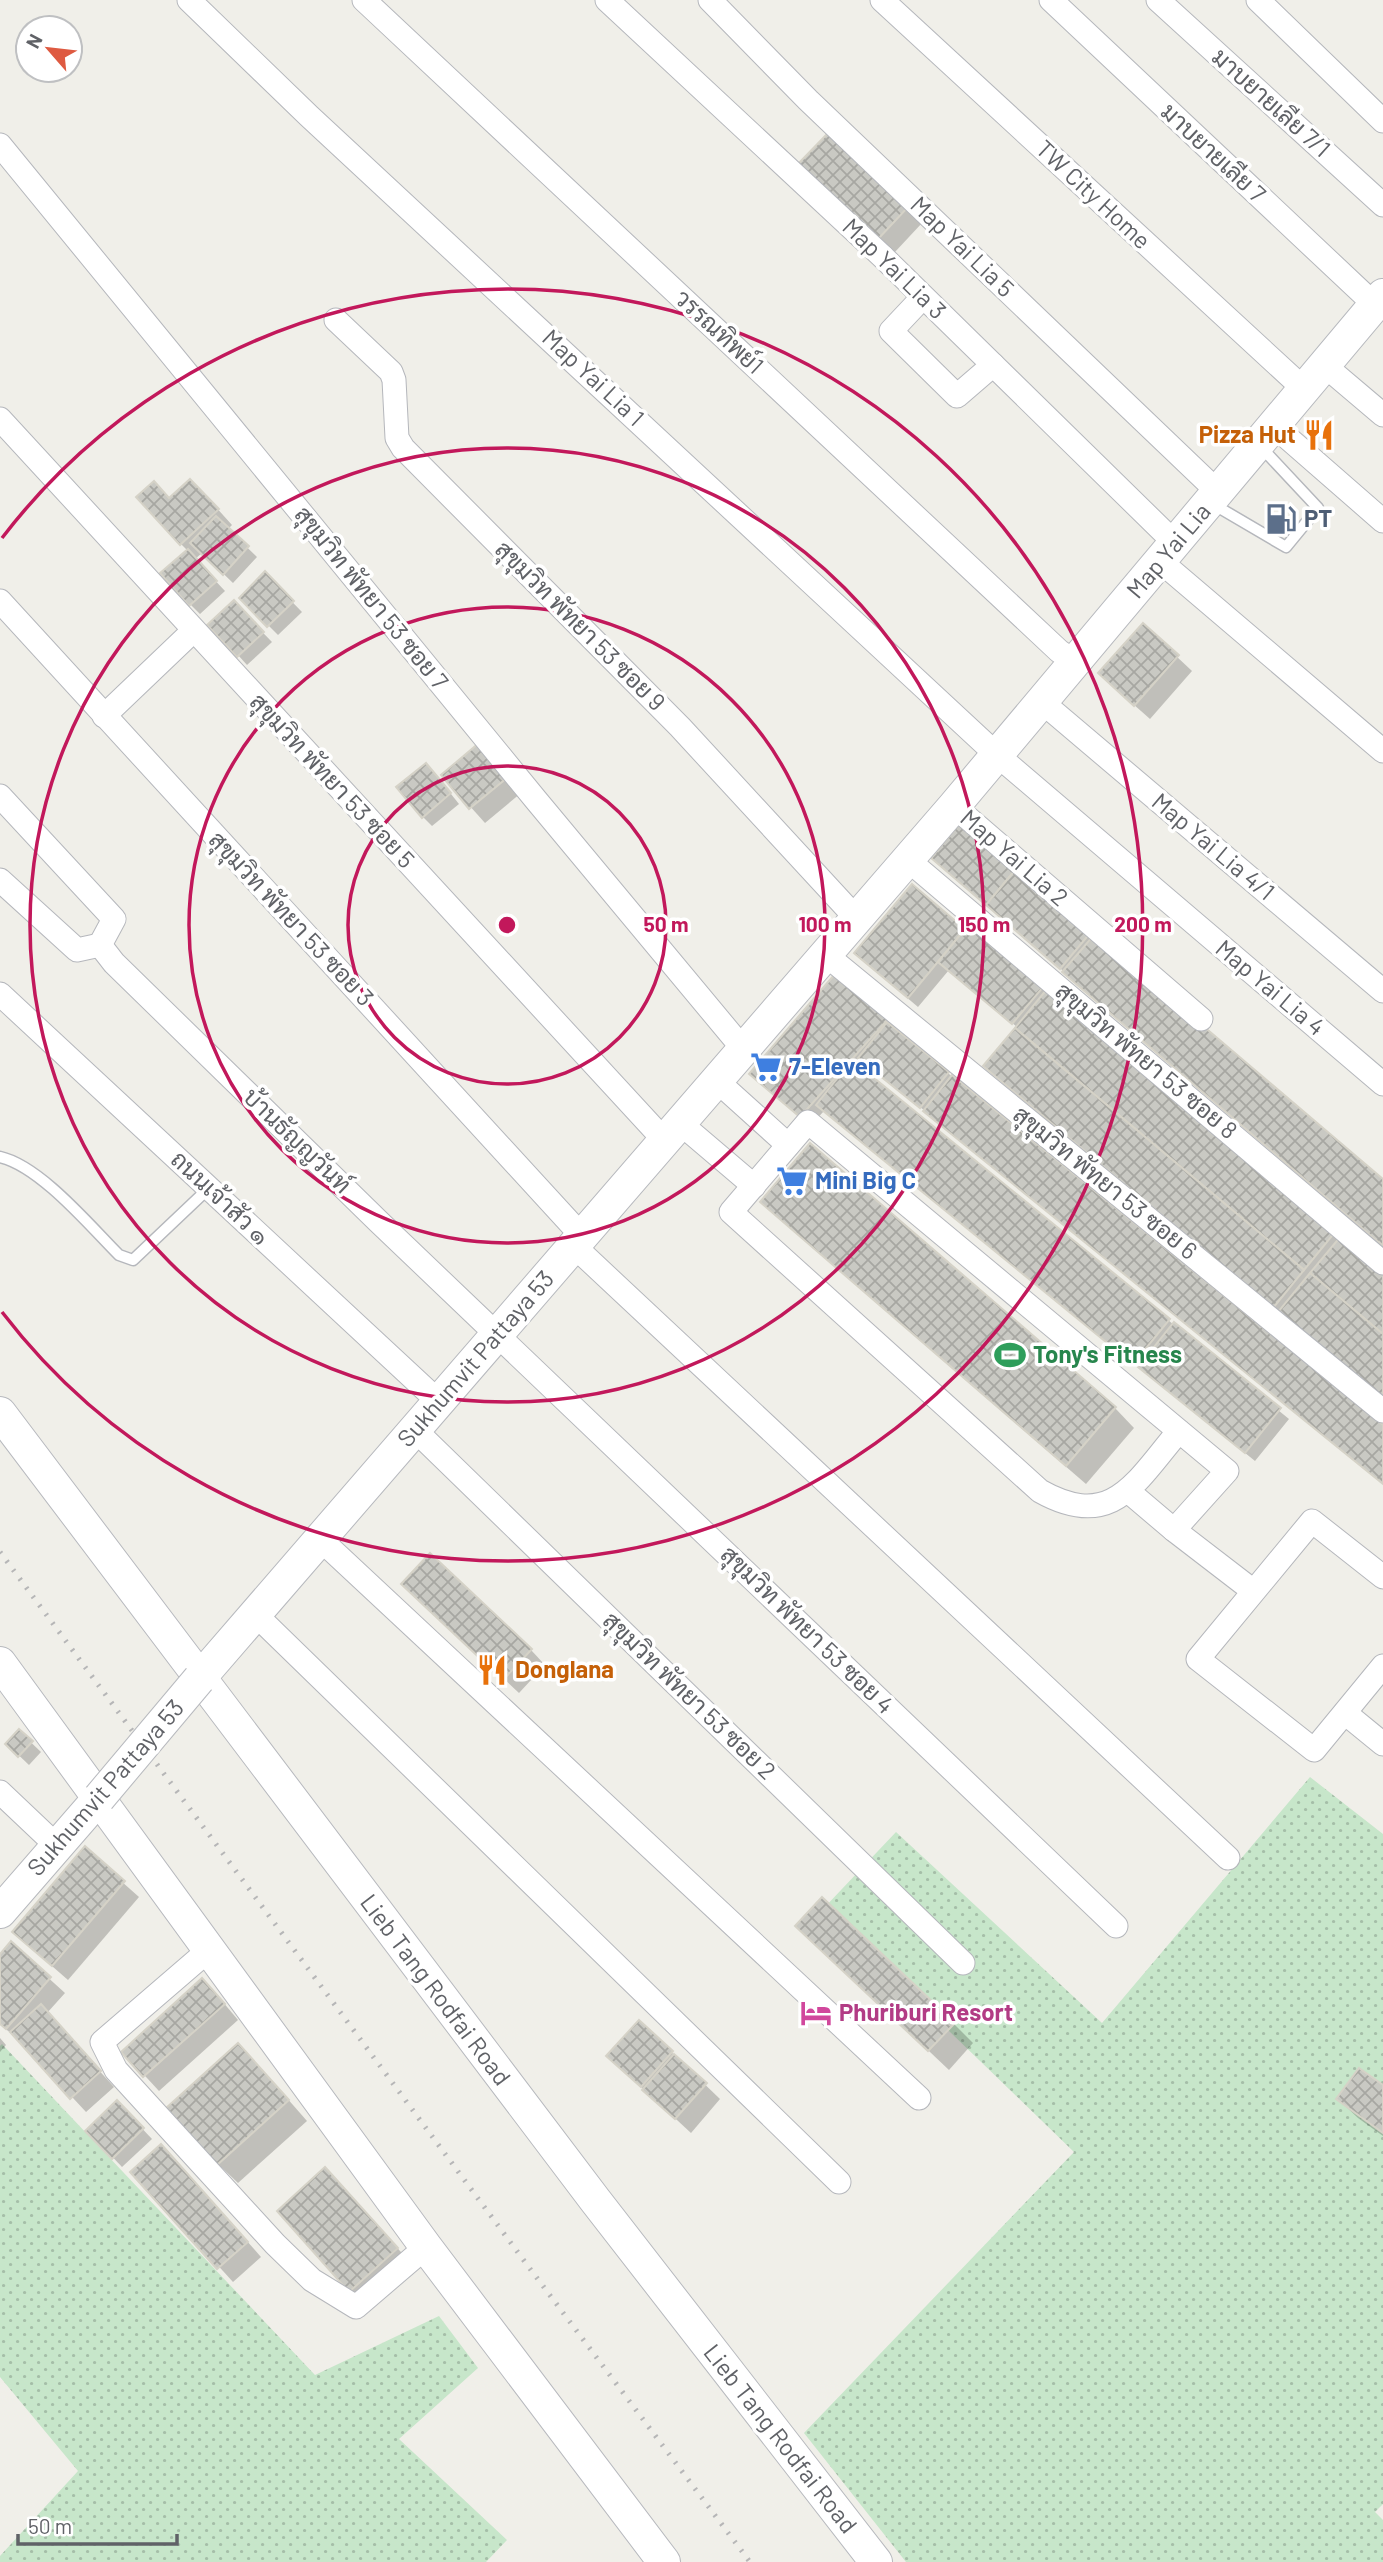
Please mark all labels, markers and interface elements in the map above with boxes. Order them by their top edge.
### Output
north arrow [14,14,84,84]
text: N [20,30,47,52]
street label: มาบยายเลีย 7/1 [1206,43,1336,163]
street label: มาบยายเลีย 7 [1155,97,1271,209]
street label: TW City Home [1031,133,1157,254]
street label: Map Yai Lia 5 [905,190,1021,302]
street label: Map Yai Lia 3 [837,212,953,324]
street label: วรรณทิพย์1 [670,283,770,379]
street label: Map Yai Lia 1 [537,323,651,431]
restaurant icon: Pizza Hut [1302,418,1336,452]
place label: Pizza Hut [1199,419,1296,448]
street label: Map Yai Lia [1120,497,1216,603]
street label: สุขุมวิท พัทยา 53 ซอย 7 [287,500,455,696]
fuel station icon: PT [1264,502,1298,536]
place label: PT [1304,503,1332,532]
street label: สุขุมวิท พัทยา 53 ซอย 9 [488,534,672,718]
street label: สุขุมวิท พัทยา 53 ซอย 5 [242,687,422,875]
street label: Map Yai Lia 4/1 [1147,786,1281,906]
street label: Map Yai Lia 2 [955,802,1075,911]
street label: สุขุมวิท พัทยา 53 ซอย 3 [201,825,381,1013]
text: 50 m [643,911,689,936]
text: 100 m [798,911,852,936]
text: 150 m [958,911,1010,936]
text: 200 m [1114,911,1172,936]
centre of rings [495,913,519,937]
street label: Map Yai Lia 4 [1211,933,1331,1041]
street label: สุขุมวิท พัทยา 53 ซอย 8 [1048,975,1244,1147]
supermarket icon: 7-Eleven [749,1050,783,1084]
place label: 7-Eleven [789,1051,881,1080]
street label: บ้านธัญญวันท์ [237,1081,358,1199]
street label: สุขุมวิท พัทยา 53 ซอย 6 [1006,1099,1204,1267]
street label: ถนนเจ้าสัว ๑ [166,1144,276,1250]
supermarket icon: Mini Big C [775,1164,809,1198]
place label: Mini Big C [815,1165,916,1194]
street label: Sukhumvit Pattaya 53 [390,1264,559,1452]
sports icon: Tony's Fitness [993,1338,1027,1372]
place label: Tony's Fitness [1033,1339,1182,1368]
street label: สุขุมวิท พัทยา 53 ซอย 4 [713,1539,901,1721]
street label: สุขุมวิท พัทยา 53 ซอย 2 [596,1605,782,1787]
restaurant icon: Donglana [475,1653,509,1687]
place label: Donglana [515,1654,614,1683]
street label: Sukhumvit Pattaya 53 [20,1693,189,1881]
street label: Lieb Tang Rodfai Road [355,1888,518,2090]
hotel icon: Phuriburi Resort [799,1996,833,2030]
place label: Phuriburi Resort [839,1997,1013,2026]
street label: Lieb Tang Rodfai Road [698,2338,864,2538]
scale bar [18,2502,177,2546]
text: 50 m [28,2513,72,2538]

